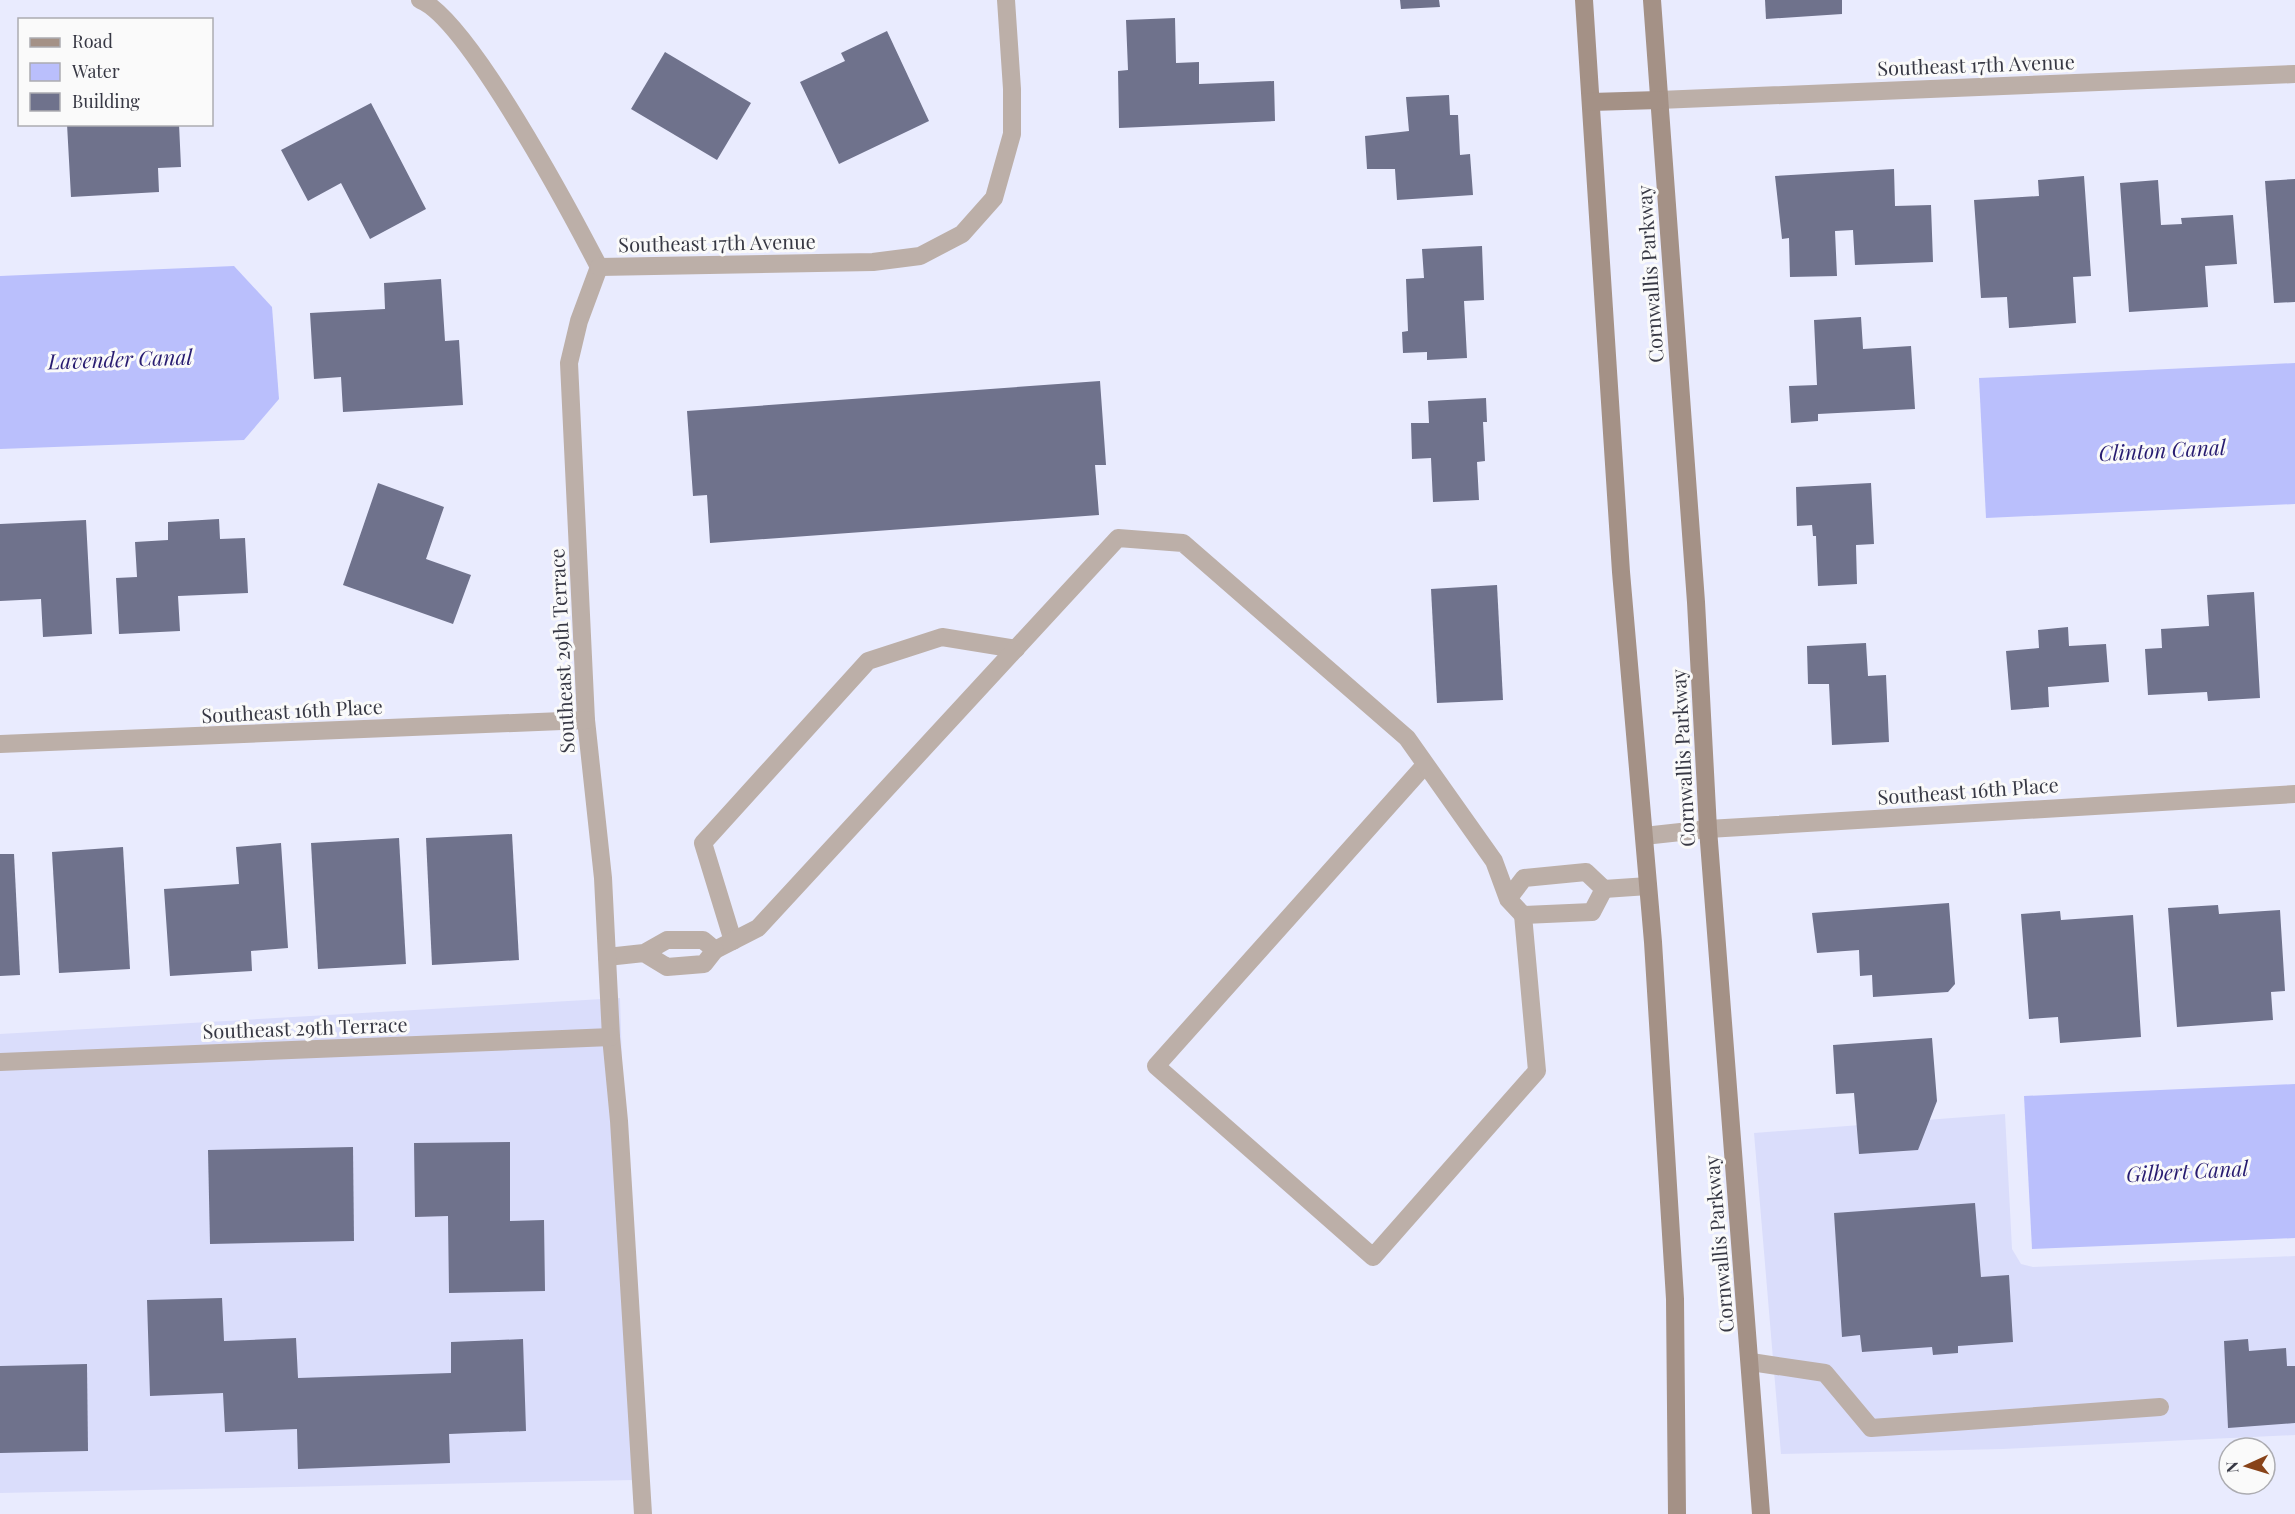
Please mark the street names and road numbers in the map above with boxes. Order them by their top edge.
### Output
street label: Southeast 17th Avenue [1877,47,2075,81]
street label: Cornwallis Parkway [1629,184,1669,364]
street label: Southeast 17th Avenue [618,227,816,257]
street label: Southeast 29th Terrace [542,548,580,754]
street label: Cornwallis Parkway [1664,668,1700,848]
street label: Southeast 16th Place [201,692,383,728]
street label: Southeast 16th Place [1876,770,2060,810]
street label: Southeast 29th Terrace [202,1010,408,1044]
street label: Cornwallis Parkway [1697,1154,1739,1334]

